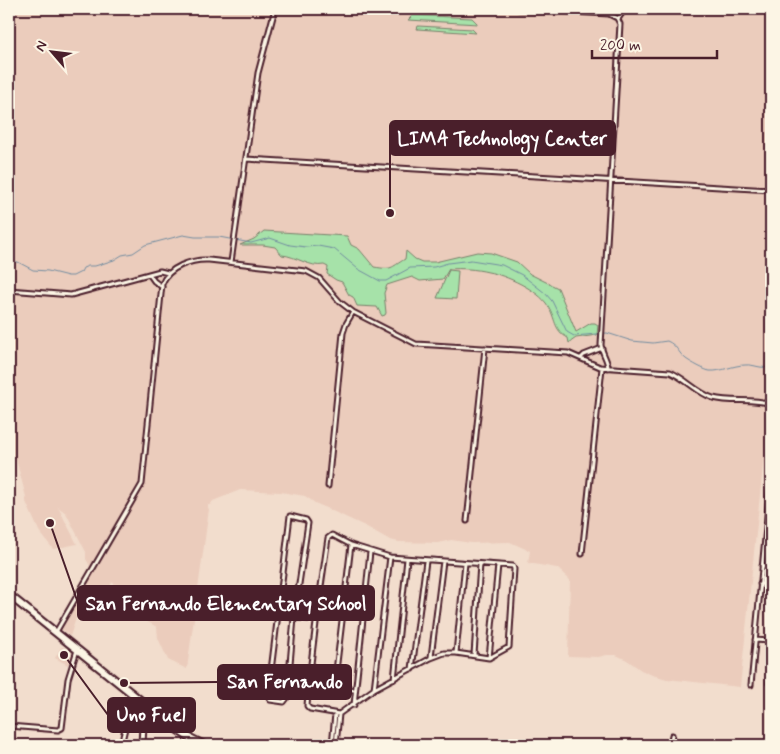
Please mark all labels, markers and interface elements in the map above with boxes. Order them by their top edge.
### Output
north arrow [28,28,78,78]
scale bar [592,28,718,60]
text: 200 m [600,36,641,56]
text: N [31,38,52,55]
callout: LIMA Technology Center [390,121,615,155]
text: LIMA Technology Center [397,127,608,155]
callout: San Fernando Elementary School [78,586,374,620]
text: San Fernando Elementary School [86,592,367,617]
callout: San Fernando [218,665,351,699]
text: San Fernando [227,670,343,695]
callout: Uno Fuel [108,698,195,732]
text: Uno Fuel [116,703,186,728]

